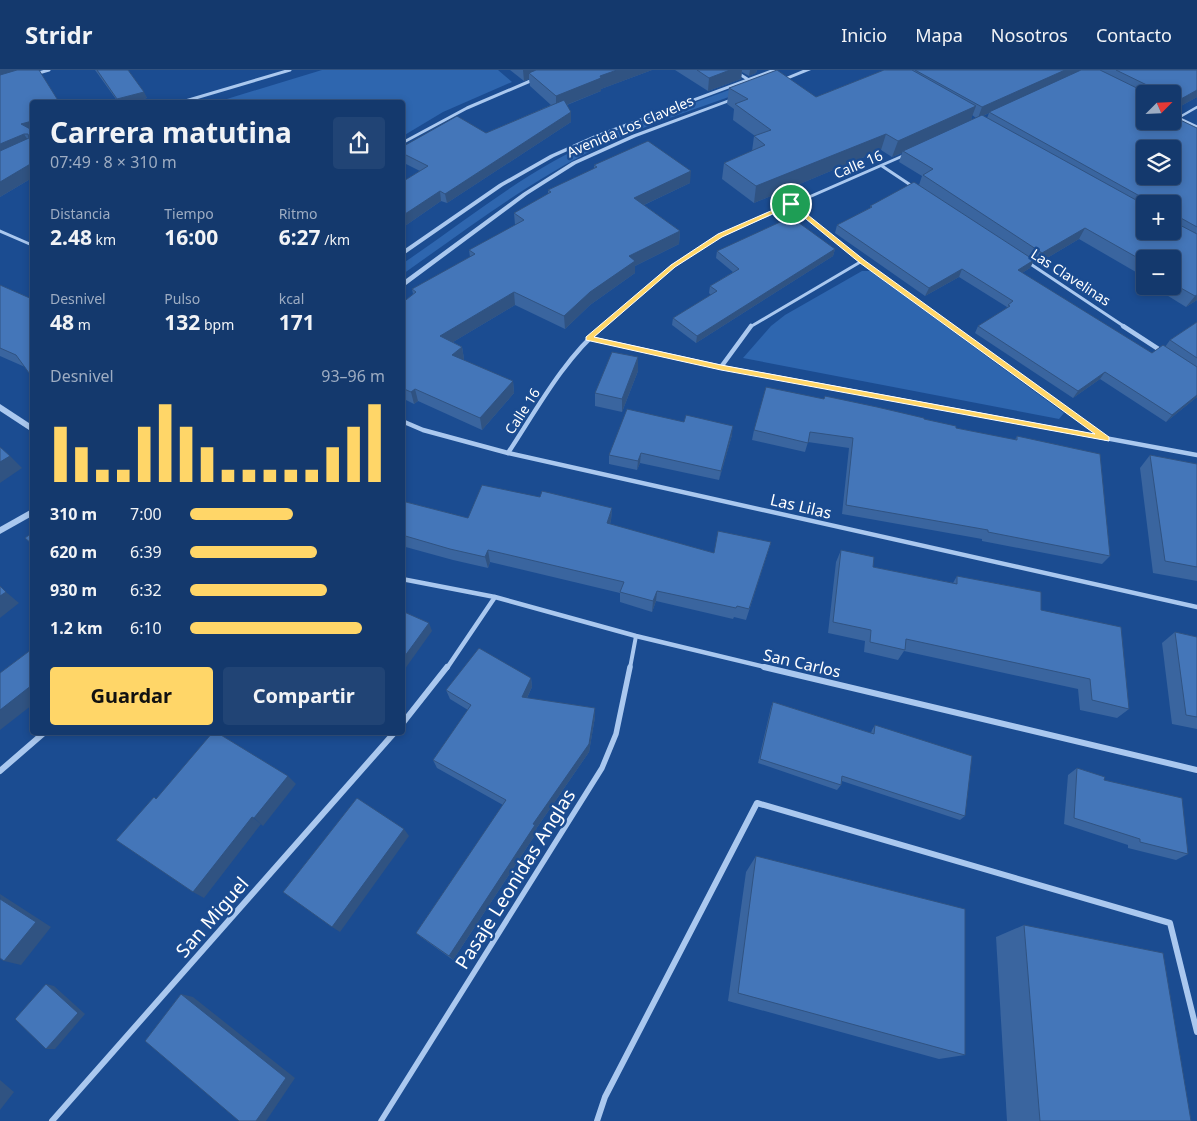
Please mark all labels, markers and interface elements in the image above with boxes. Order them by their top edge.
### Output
text: Stridr [25,18,92,51]
text: Inicio [841,23,887,47]
text: Mapa [915,23,963,47]
text: Nosotros [991,23,1068,47]
text: Contacto [1096,23,1172,47]
north arrow [1136,85,1181,130]
map controls [1136,85,1181,295]
street label: Avenida Los Claveles [564,91,697,161]
text: Carrera matutina [50,113,292,151]
button: share [333,117,385,169]
button: layers [1136,140,1181,185]
street label: Calle 16 [831,145,885,183]
text: 07:49 · 8 × 310 m [50,151,177,173]
pin [770,183,812,225]
icon: arrive [777,190,805,218]
button: + [1136,195,1181,240]
text: Distancia [50,204,110,223]
text: Tiempo [164,204,214,223]
text: Ritmo [279,204,318,223]
text: 2.48 [50,223,92,251]
text: 16:00 [164,223,218,251]
text: 6:27 [279,223,321,251]
text: km [92,230,116,249]
text: /km [321,230,350,249]
street label: Las Clavelinas [1028,244,1115,310]
button: − [1136,250,1181,295]
text: Desnivel [50,289,106,308]
text: Pulso [164,289,200,308]
text: kcal [279,289,304,308]
text: 48 [50,308,74,336]
text: 132 [164,308,200,336]
text: 171 [279,308,315,336]
text: m [74,315,91,334]
text: bpm [200,315,234,334]
text: Desnivel [50,365,114,387]
text: 93–96 m [321,365,385,387]
street label: Calle 16 [500,384,544,438]
street label: Las Lilas [768,488,834,524]
text: 310 m [50,503,97,525]
text: 7:00 [130,503,162,525]
text: 620 m [50,541,97,563]
text: 6:39 [130,541,162,563]
text: 930 m [50,579,97,601]
text: 6:32 [130,579,162,601]
text: 1.2 km [50,617,102,639]
text: 6:10 [130,617,162,639]
street label: San Carlos [761,643,843,683]
button: Guardar [50,667,213,725]
button: Compartir [223,667,385,725]
street label: Pasaje Leonidas Anglas [449,784,581,974]
street label: San Miguel [170,871,254,963]

